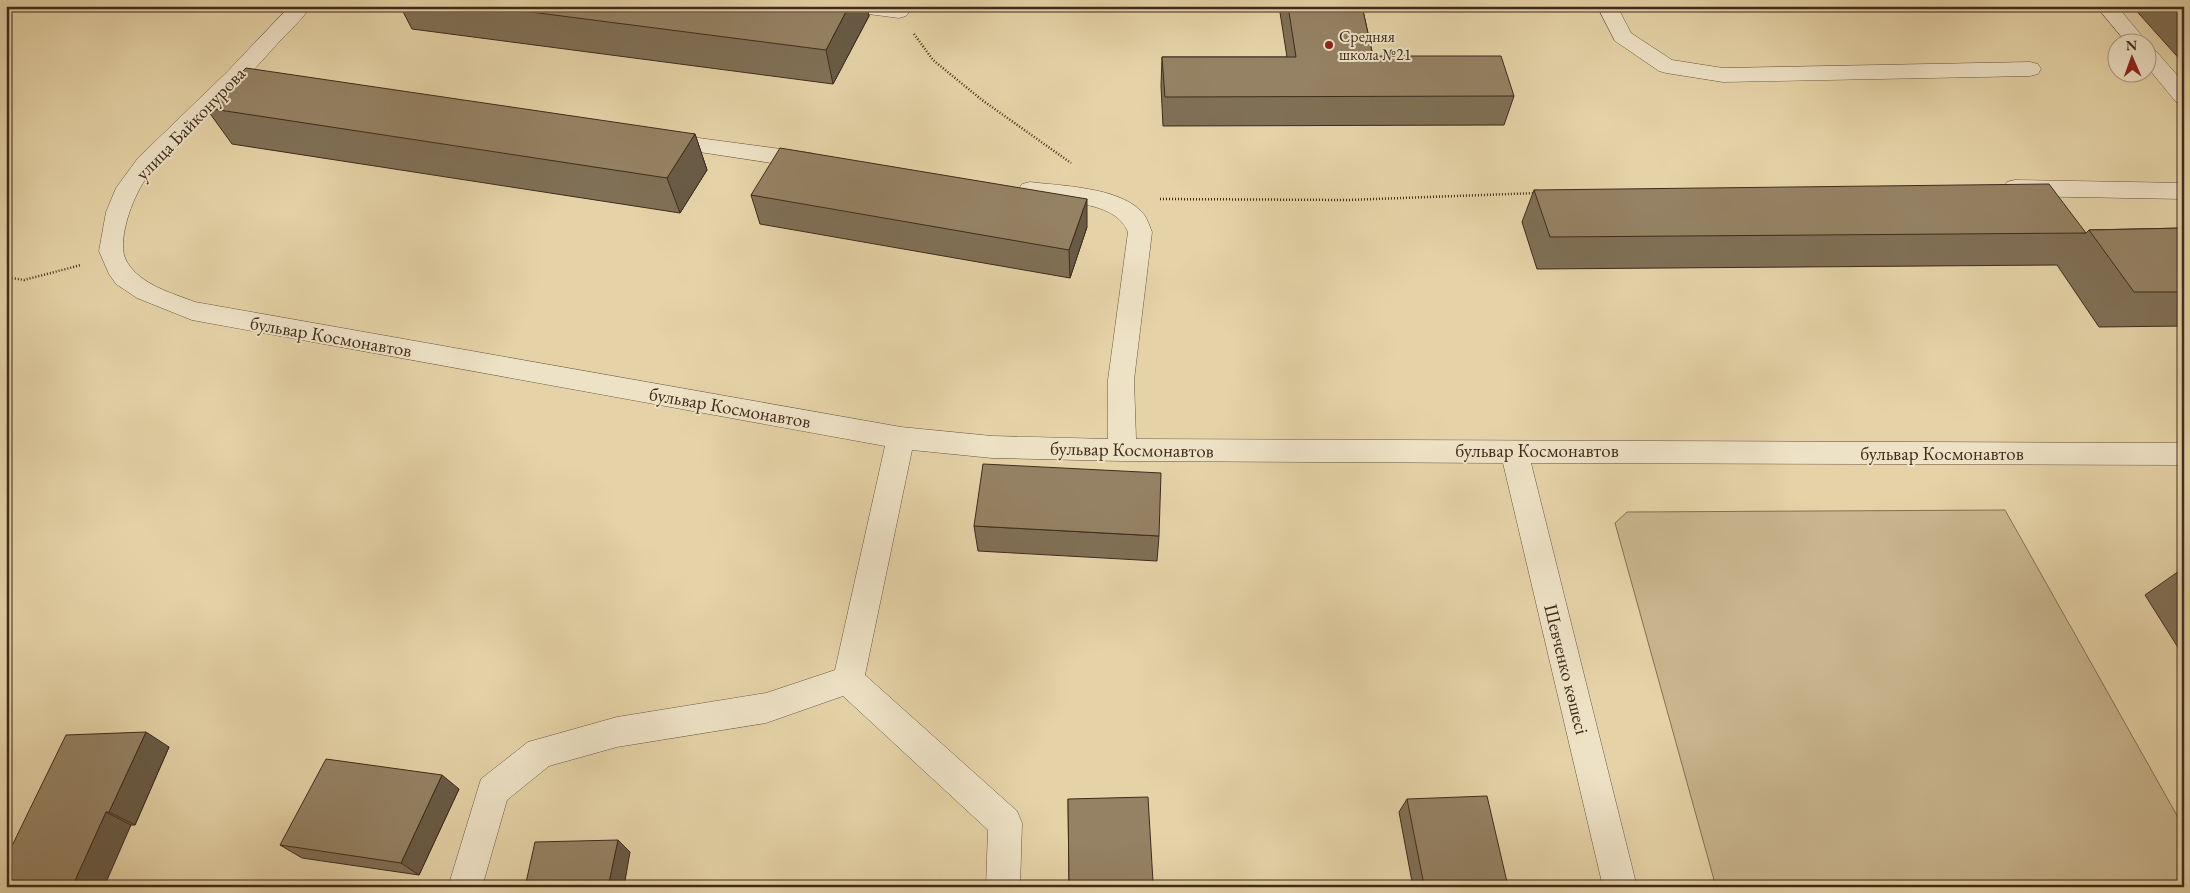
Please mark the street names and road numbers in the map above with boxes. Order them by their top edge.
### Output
street label: улица Байконурова [130,61,251,185]
street label: бульвар Космонавтов [248,310,414,363]
street label: бульвар Космонавтов [647,381,813,434]
street label: бульвар Космонавтов [1050,436,1214,463]
street label: бульвар Космонавтов [1455,438,1619,463]
street label: бульвар Космонавтов [1860,441,2024,466]
street label: Шевченко көшесі [1538,601,1595,737]

